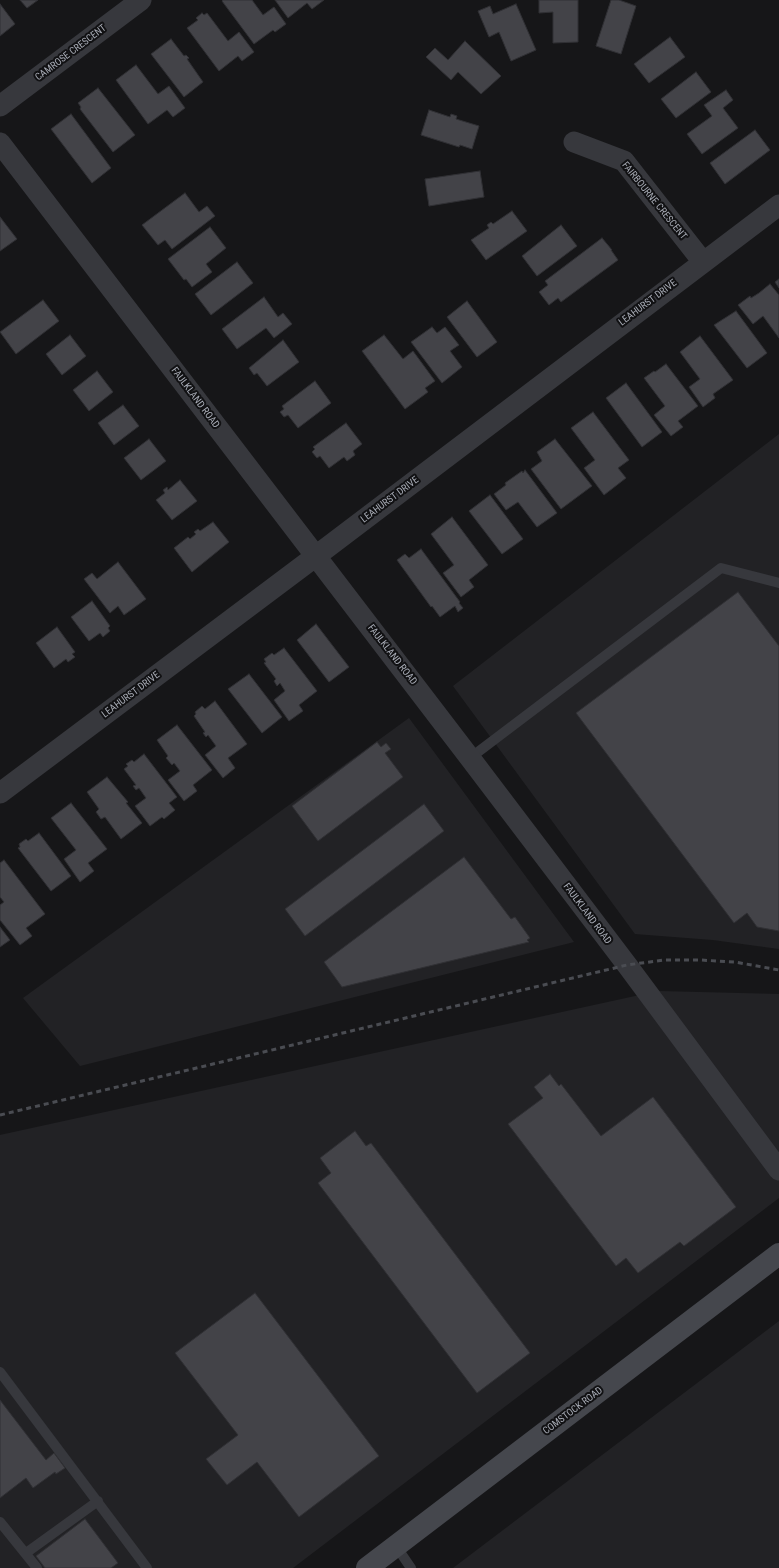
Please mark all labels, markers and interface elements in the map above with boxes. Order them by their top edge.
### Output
street label: CAMROSE CRESCENT [33,22,109,84]
street label: FAIRBOURNE CRESCENT [619,160,689,242]
street label: LEAHURST DRIVE [617,277,679,329]
street label: FAULKLAND ROAD [168,365,222,431]
street label: LEAHURST DRIVE [359,474,421,526]
street label: FAULKLAND ROAD [365,623,419,687]
street label: LEAHURST DRIVE [100,669,162,721]
street label: FAULKLAND ROAD [560,881,614,947]
street label: COMSTOCK ROAD [541,1385,605,1437]

